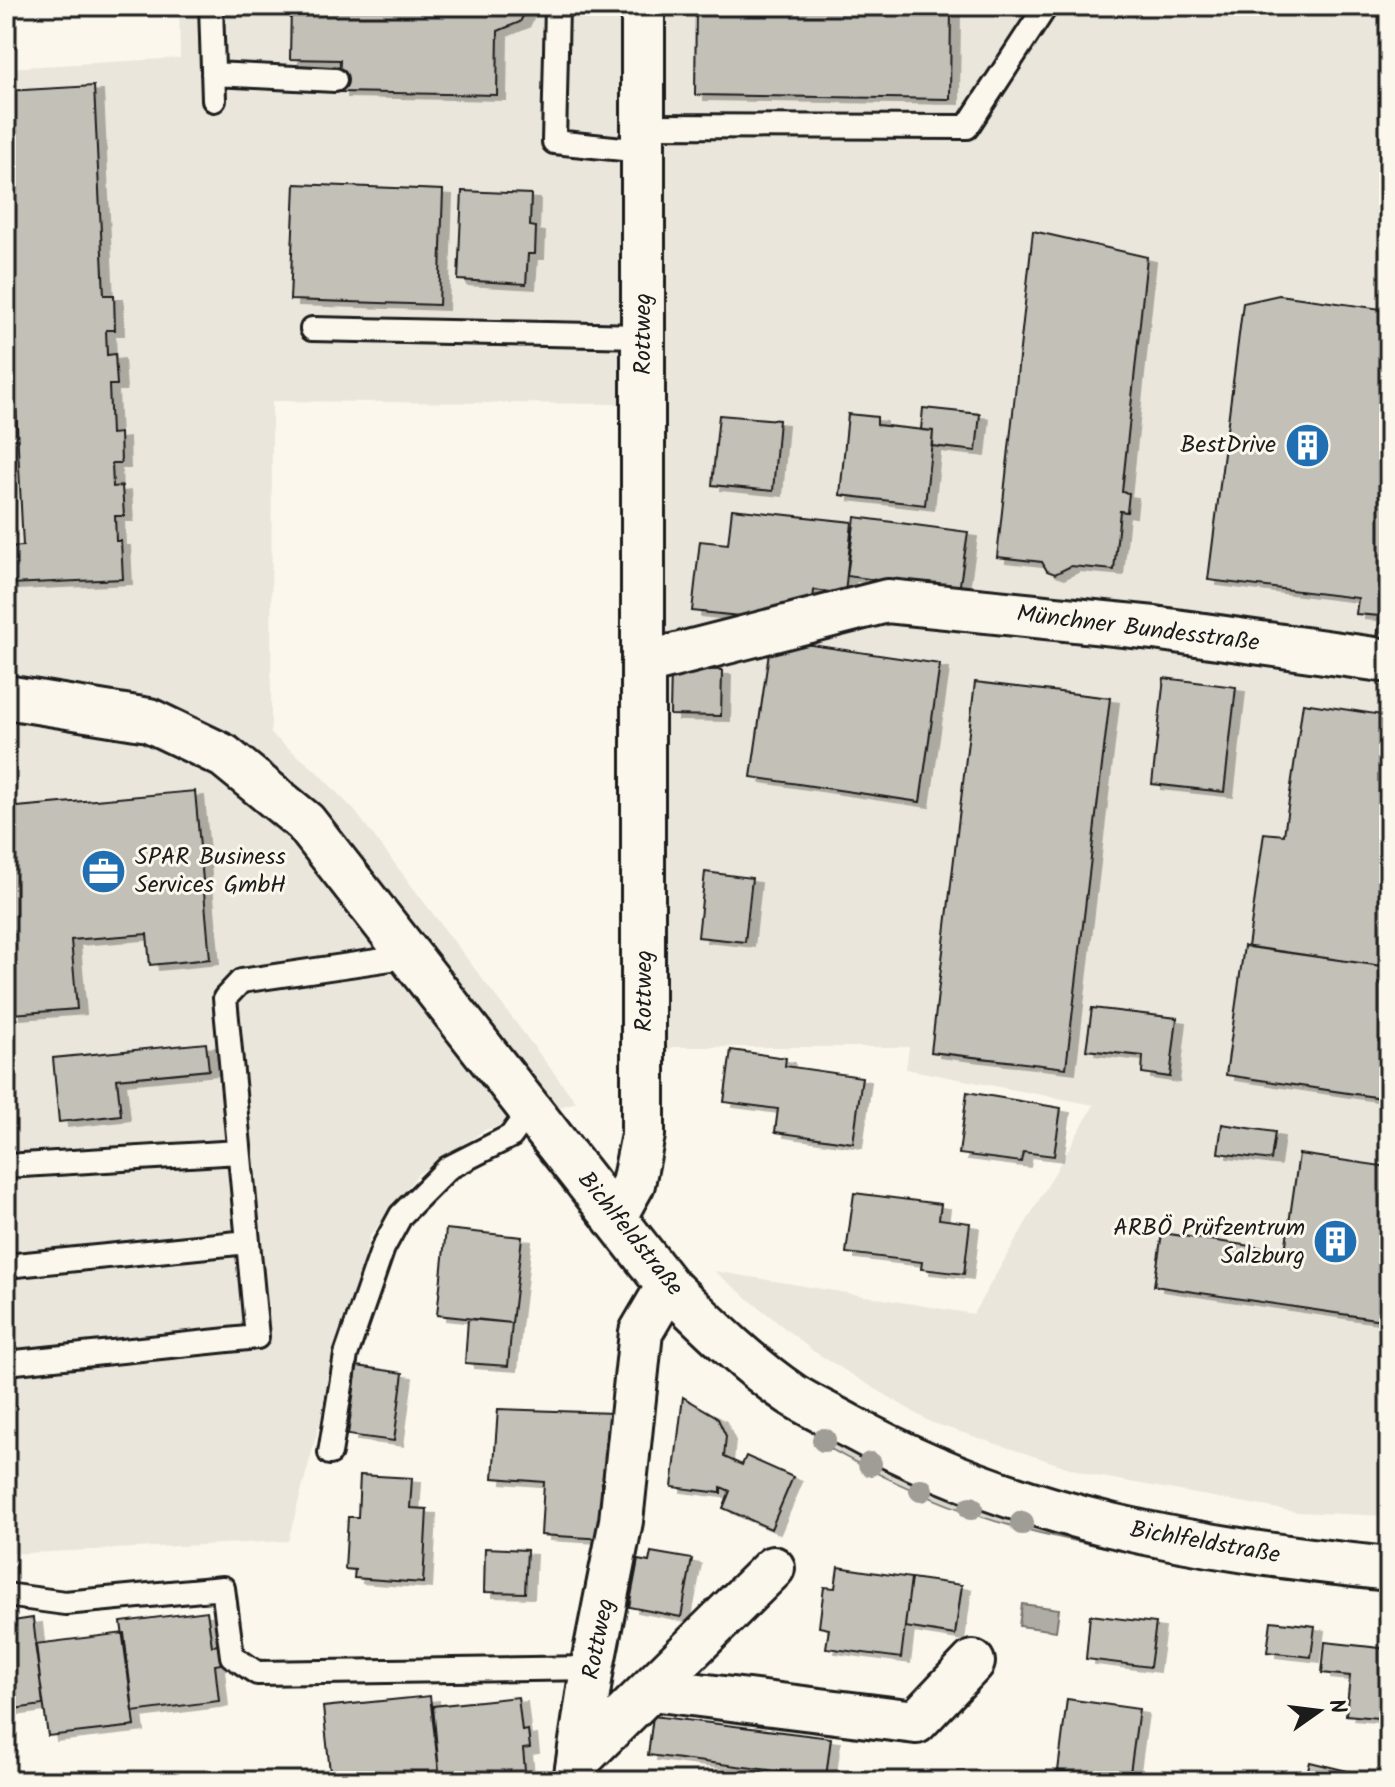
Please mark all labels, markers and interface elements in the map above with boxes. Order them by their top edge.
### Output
street label: Rottweg [624,293,663,375]
building icon: BestDrive [1283,421,1331,469]
place label: BestDrive [1180,426,1276,465]
street label: Münchner Bundesstraße [1014,595,1262,663]
place label: SPAR Business Services GmbH [135,838,286,905]
office icon: SPAR Business Services GmbH [80,847,128,895]
street label: Rottweg [625,950,664,1032]
street label: Bichlfeldstraße [567,1163,693,1305]
place label: ARBÖ Prüfzentrum Salzburg [1113,1209,1305,1276]
building icon: ARBÖ Prüfzentrum Salzburg [1312,1218,1360,1266]
street label: Bichlfeldstraße [1127,1511,1283,1575]
street label: Rottweg [572,1595,626,1683]
north arrow [1279,1671,1359,1751]
text: N [1317,1696,1355,1718]

